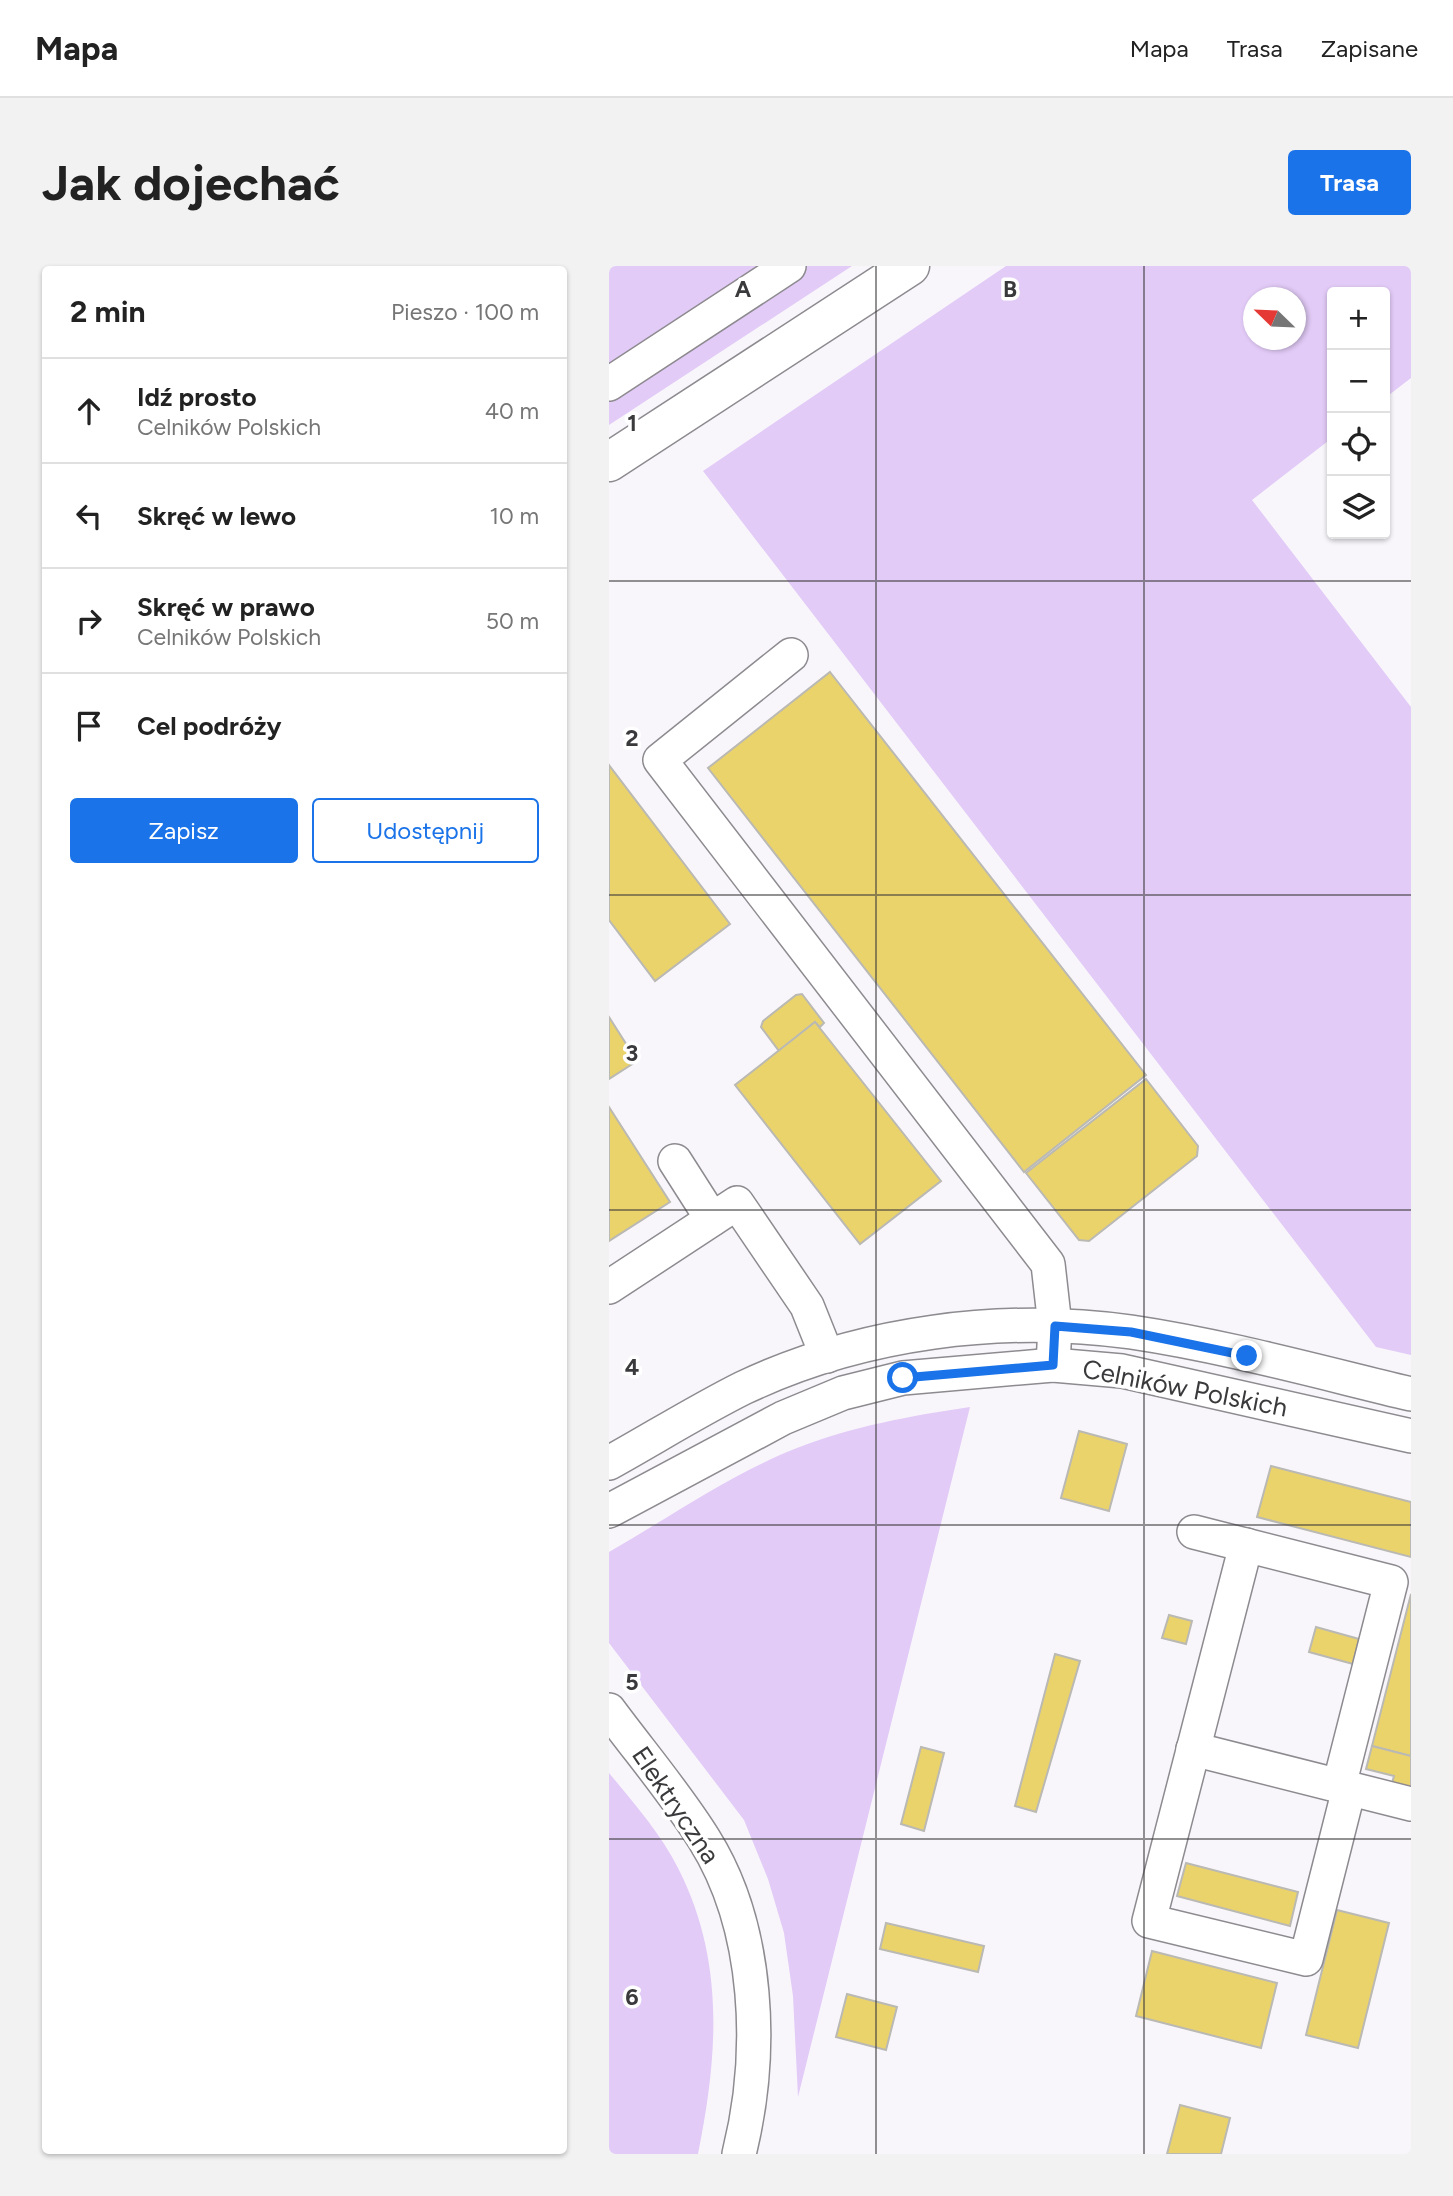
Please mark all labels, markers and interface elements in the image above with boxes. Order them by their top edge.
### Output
text: Mapa [35,29,118,68]
text: Mapa [1130,34,1189,63]
text: Trasa [1227,34,1283,63]
text: Zapisane [1321,34,1418,63]
button: Trasa [1288,150,1411,215]
text: Jak dojechać [42,153,340,212]
text: A [735,275,752,303]
text: B [1003,275,1017,303]
north arrow [1243,287,1306,350]
map controls [1327,287,1390,539]
button: + [1327,287,1390,350]
text: 2 min [70,293,146,330]
text: Pieszo · 100 m [391,298,539,326]
button: − [1327,350,1390,413]
text: Idź prosto [137,381,257,413]
icon: ahead [70,392,108,430]
text: 40 m [485,397,539,425]
text: 1 [627,409,637,437]
text: Celników Polskich [137,413,321,441]
button: locate [1327,413,1390,476]
button: layers [1327,476,1390,539]
icon: left [70,497,108,535]
text: Skręć w lewo [137,500,296,532]
text: 10 m [490,502,539,530]
text: Skręć w prawo [137,591,315,623]
icon: right [70,602,108,640]
text: 50 m [486,607,539,635]
text: Celników Polskich [137,623,321,651]
icon: arrive [70,707,108,745]
text: Cel podróży [137,710,281,742]
text: 2 [625,724,639,752]
button: Zapisz [70,798,298,863]
button: Udostępnij [312,798,539,863]
text: 3 [626,1039,638,1067]
route end [1231,1340,1262,1371]
street label: Celników Polskich [1080,1352,1290,1424]
text: 4 [625,1353,639,1381]
route start [887,1362,918,1393]
text: 5 [625,1668,639,1696]
street label: Elektryczna [625,1740,727,1870]
text: 6 [625,1983,639,2011]

